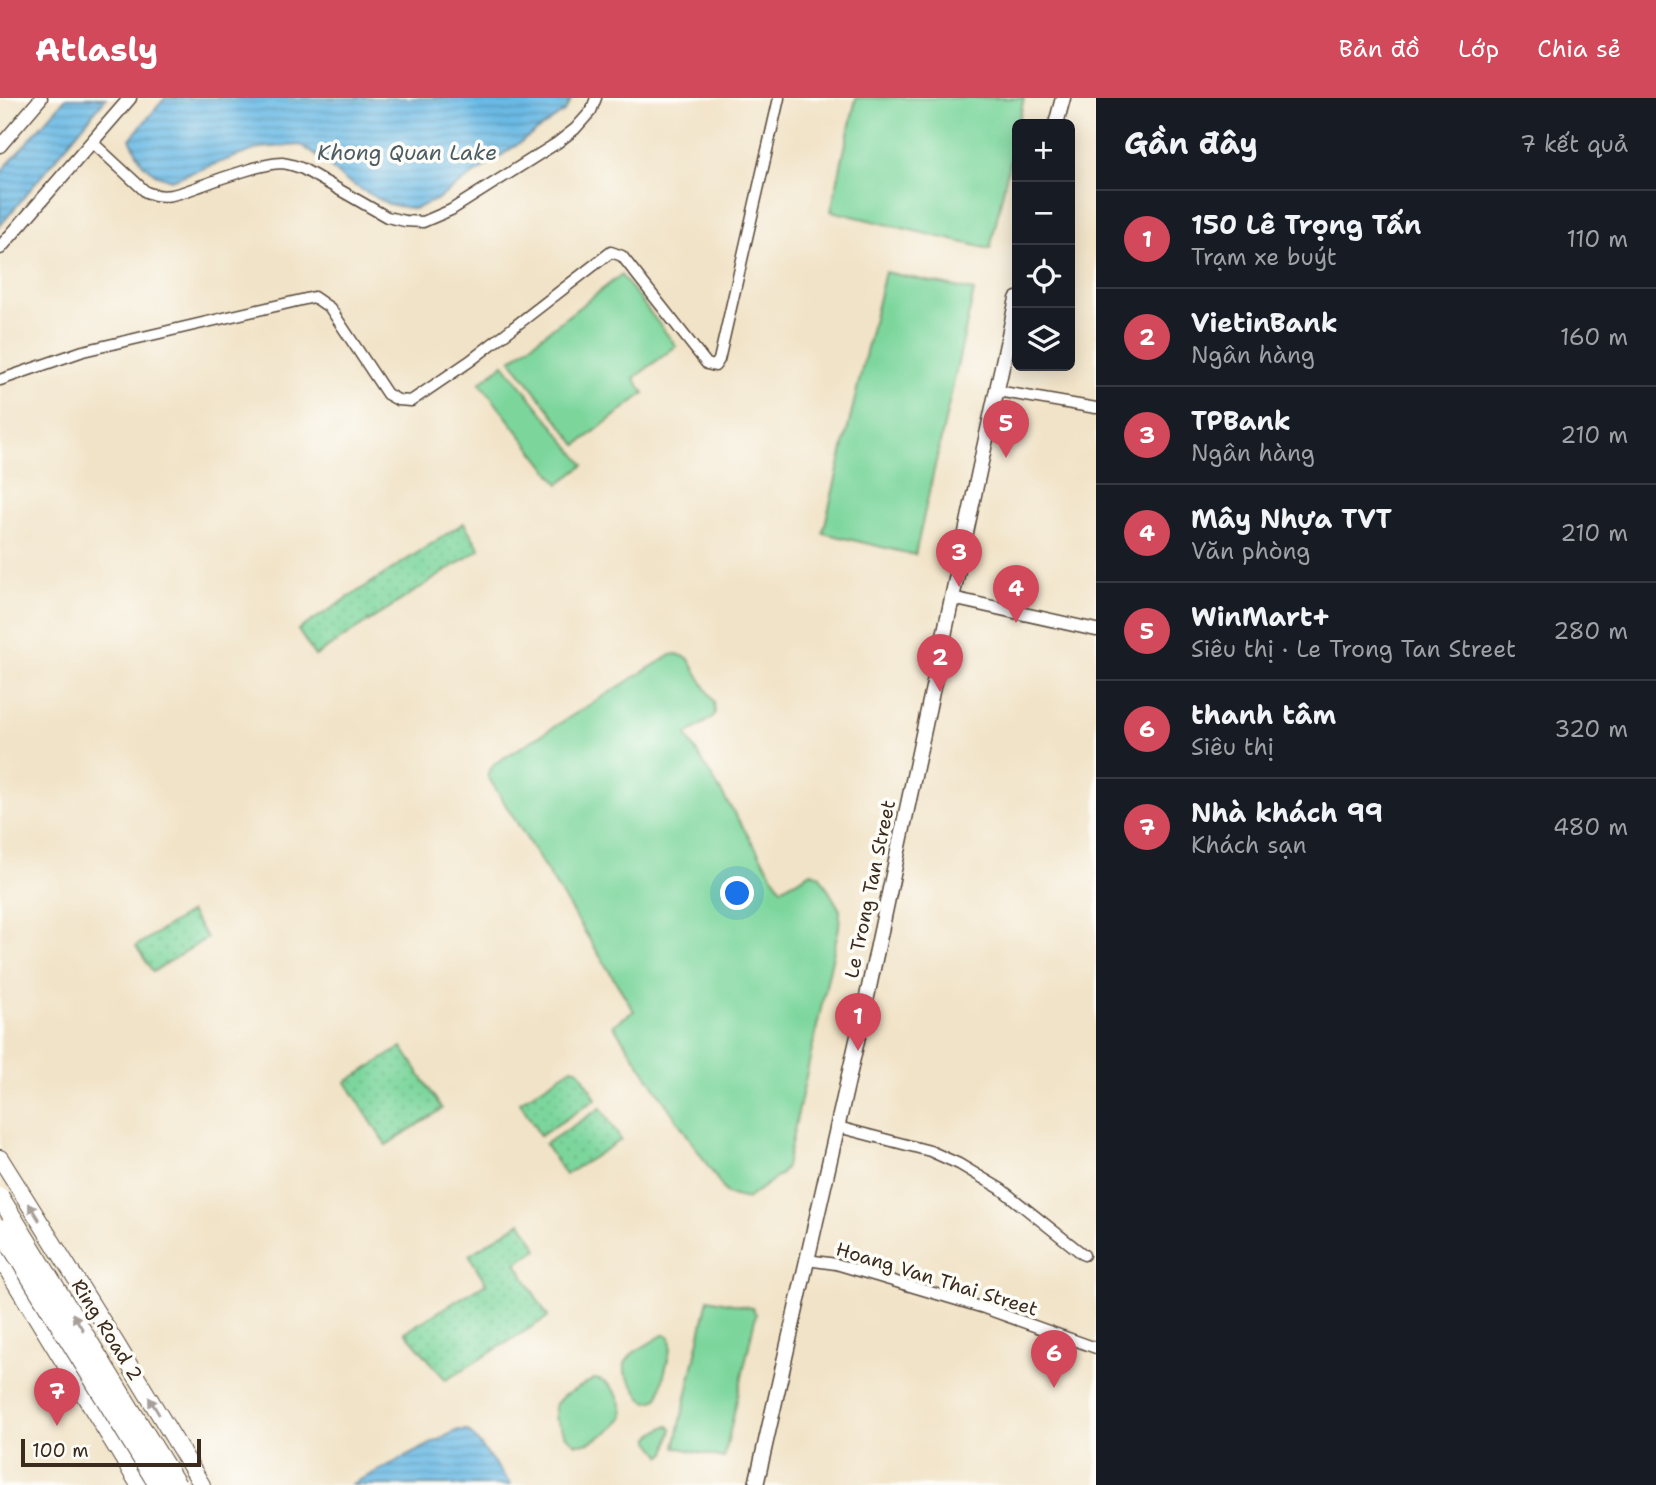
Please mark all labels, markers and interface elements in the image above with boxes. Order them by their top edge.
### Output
text: Atlasly [35,27,158,72]
text: Bản đồ [1339,33,1420,65]
text: Lớp [1458,33,1499,65]
text: Chia sẻ [1537,33,1621,65]
map controls [1012,119,1075,371]
button: + [1012,119,1075,182]
text: Gần đây [1124,123,1258,164]
text: 7 kết quả [1520,129,1628,159]
water label: Khong Quan Lake [317,139,497,167]
button: − [1012,182,1075,245]
text: 150 Lê Trọng Tấn [1191,207,1421,242]
text: 1 [1142,224,1152,254]
text: 110 m [1566,224,1628,254]
text: Trạm xe buýt [1191,242,1337,272]
button: locate [1012,245,1075,308]
text: VietinBank [1191,305,1338,340]
button: layers [1012,308,1075,371]
text: 2 [1139,322,1155,352]
text: 160 m [1560,322,1628,352]
text: Ngân hàng [1191,340,1315,370]
pin: 5 [983,400,1029,458]
text: TPBank [1191,403,1291,438]
text: 3 [1139,420,1155,450]
text: 210 m [1560,420,1628,450]
text: Ngân hàng [1191,438,1315,468]
text: Mây Nhựa TVT [1191,501,1392,536]
text: 4 [1139,518,1155,548]
text: 210 m [1560,518,1628,548]
pin: 3 [936,529,982,587]
text: Văn phòng [1191,536,1310,566]
pin: 4 [993,565,1039,623]
text: WinMart+ [1191,599,1331,634]
text: 5 [1140,616,1154,646]
text: 280 m [1553,616,1628,646]
pin: 2 [917,634,963,692]
text: Siêu thị · Le Trong Tan Street [1191,634,1516,664]
text: thanh tâm [1191,697,1336,732]
text: 6 [1139,714,1155,744]
text: 320 m [1554,714,1628,744]
text: Siêu thị [1191,732,1274,762]
text: Nhà khách 99 [1191,795,1383,830]
street label: Le Trong Tan Street [839,798,901,980]
text: 7 [1139,812,1155,842]
text: 480 m [1553,812,1628,842]
text: Khách sạn [1191,830,1307,860]
your location [720,876,754,910]
pin: 1 [835,993,881,1051]
one-way arrow [28,1203,41,1222]
street label: Hoang Van Thai Street [833,1236,1041,1322]
street label: Ring Road 2 [66,1275,148,1385]
one-way arrow [71,1313,84,1332]
pin: 6 [1031,1330,1077,1388]
pin: 7 [34,1368,80,1426]
one-way arrow [148,1396,160,1415]
scale bar [21,1436,201,1468]
text: 100 m [32,1438,89,1463]

